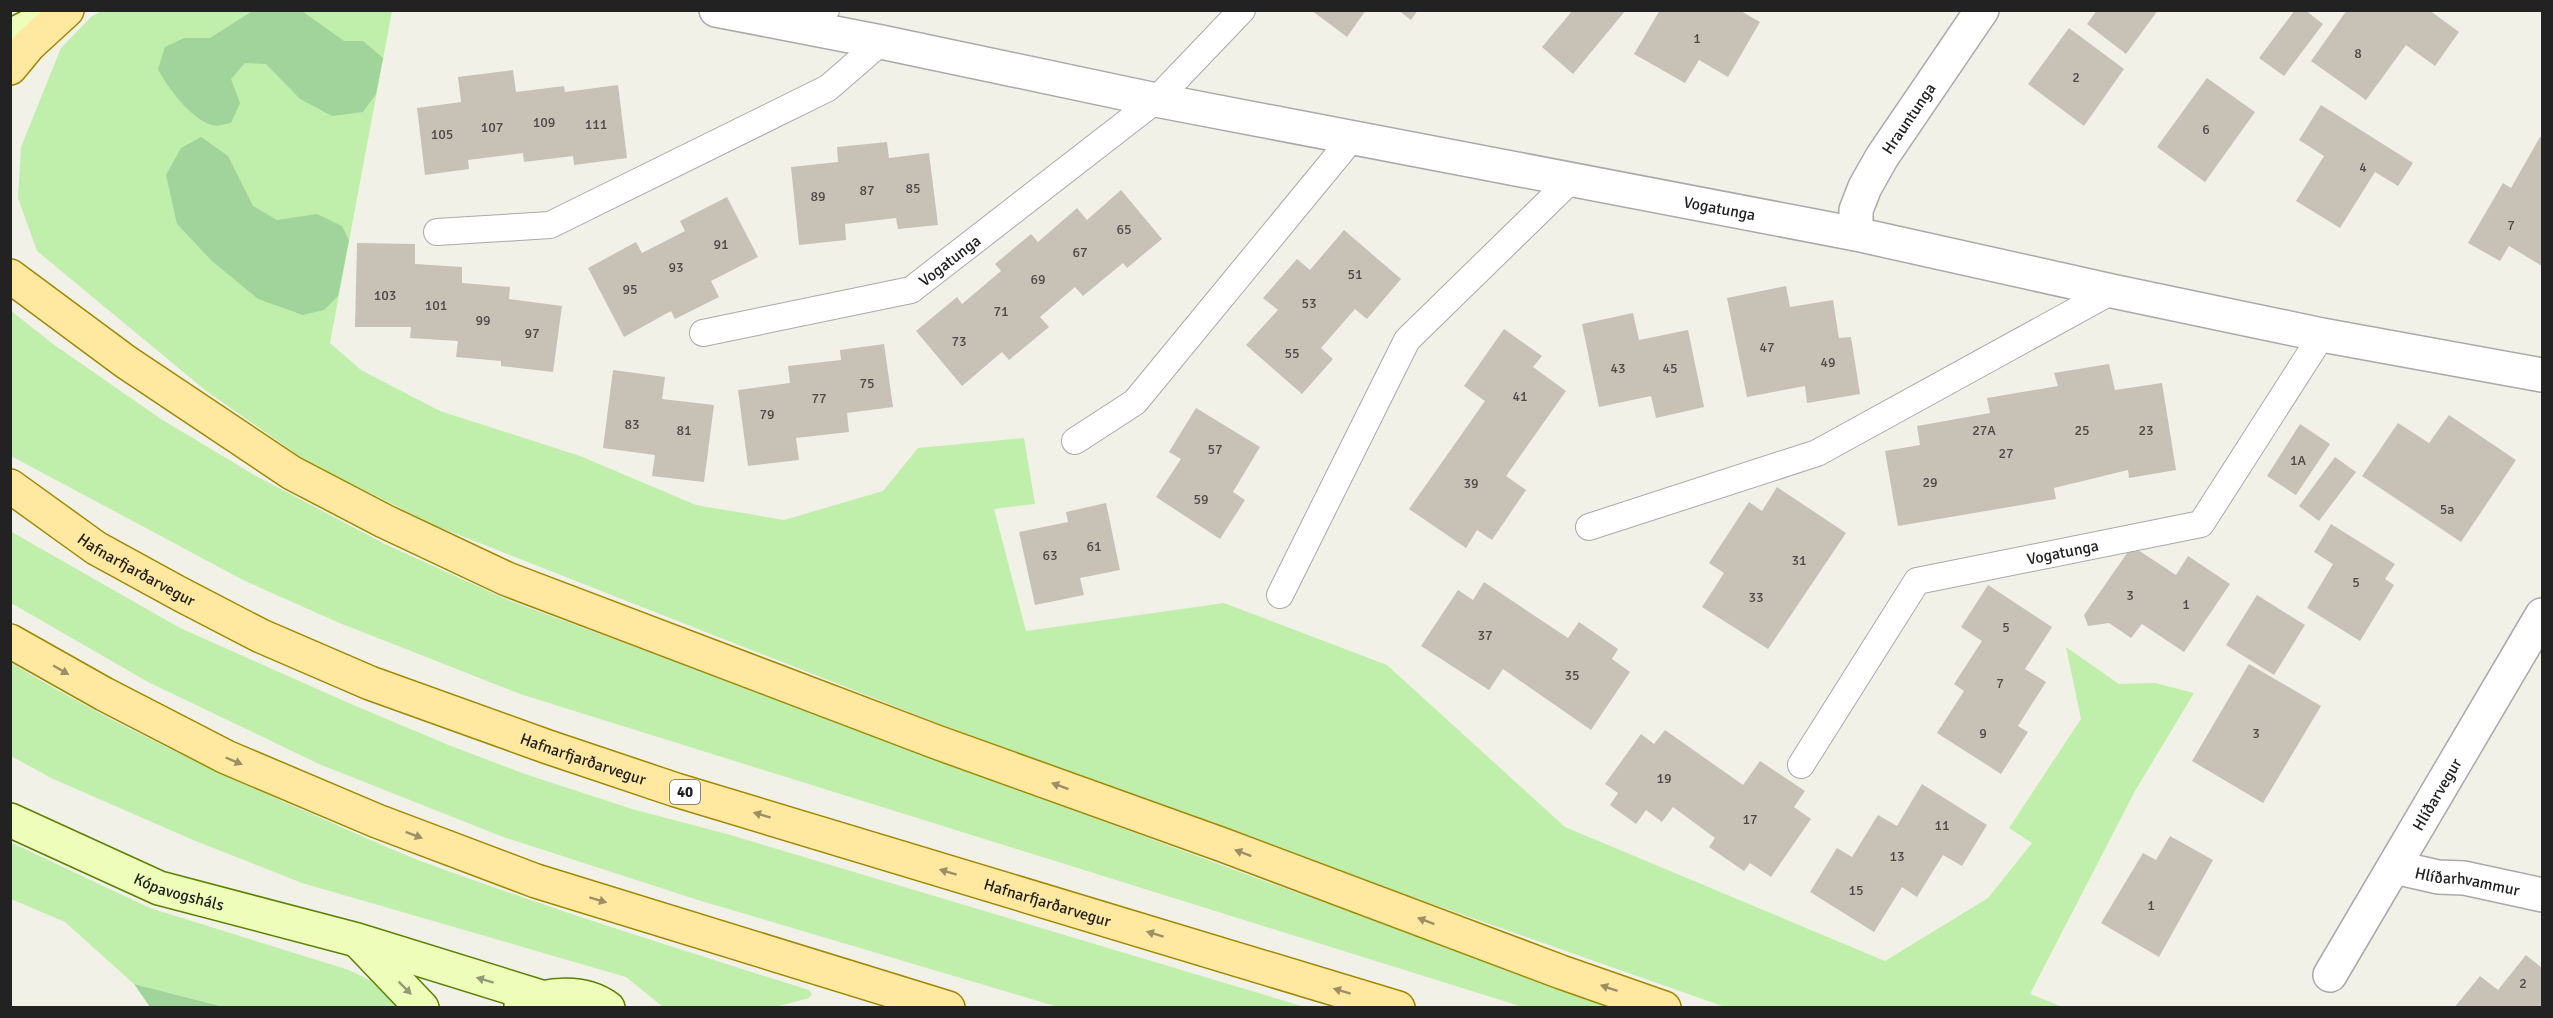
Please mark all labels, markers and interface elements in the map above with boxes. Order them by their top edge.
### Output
house number: 1 [1693,30,1701,47]
house number: 8 [2354,45,2362,62]
house number: 2 [2072,69,2080,86]
street label: Hrauntunga [1878,79,1940,158]
house number: 109 [533,114,555,131]
house number: 111 [585,116,607,133]
house number: 107 [481,119,503,136]
house number: 6 [2202,121,2210,138]
house number: 105 [431,126,453,143]
house number: 4 [2359,159,2367,176]
house number: 85 [905,180,921,197]
house number: 87 [859,182,875,199]
house number: 89 [810,188,826,205]
street label: Vogatunga [1682,192,1757,226]
house number: 7 [2507,217,2515,234]
house number: 65 [1116,221,1132,238]
street label: Vogatunga [915,231,985,291]
house number: 91 [713,236,729,253]
house number: 67 [1072,244,1088,261]
house number: 93 [668,259,684,276]
house number: 51 [1347,266,1363,283]
house number: 69 [1030,271,1046,288]
house number: 95 [622,281,638,298]
house number: 103 [374,287,396,304]
house number: 53 [1301,295,1317,312]
house number: 101 [425,297,447,314]
house number: 71 [993,303,1009,320]
house number: 99 [475,312,491,329]
house number: 97 [524,325,540,342]
house number: 73 [951,333,967,350]
house number: 47 [1759,339,1775,356]
house number: 55 [1284,345,1300,362]
house number: 49 [1820,354,1836,371]
house number: 43 [1610,360,1626,377]
house number: 45 [1662,360,1678,377]
house number: 75 [859,375,875,392]
house number: 41 [1512,388,1528,405]
house number: 77 [811,390,827,407]
house number: 79 [759,406,775,423]
house number: 83 [624,416,640,433]
house number: 81 [676,422,692,439]
house number: 27A [1972,422,1996,439]
house number: 25 [2074,422,2090,439]
house number: 23 [2138,422,2154,439]
house number: 57 [1207,441,1223,458]
house number: 27 [1998,445,2014,462]
house number: 1A [2290,452,2306,469]
house number: 29 [1922,474,1938,491]
house number: 39 [1463,475,1479,492]
house number: 59 [1193,491,1209,508]
house number: 5a [2440,501,2454,518]
street label: Hafnarfjarðarvegur [73,529,199,611]
street label: Vogatunga [2025,536,2100,570]
house number: 61 [1086,538,1102,555]
house number: 63 [1042,547,1058,564]
house number: 31 [1791,552,1807,569]
house number: 5 [2352,574,2360,591]
house number: 3 [2126,587,2134,604]
house number: 33 [1748,589,1764,606]
house number: 1 [2182,596,2190,613]
house number: 5 [2002,619,2010,636]
house number: 37 [1477,627,1493,644]
one-way arrow [53,665,70,675]
house number: 35 [1564,667,1580,684]
house number: 7 [1996,675,2004,692]
house number: 9 [1979,725,1987,742]
house number: 3 [2252,725,2260,742]
street label: Hafnarfjarðarvegur [517,729,649,790]
street label: Hlíðarvegur [2408,755,2467,834]
one-way arrow [225,756,243,766]
house number: 19 [1656,770,1672,787]
road number: 40 [670,780,700,804]
one-way arrow [1051,781,1069,791]
one-way arrow [752,810,770,820]
house number: 17 [1742,811,1758,828]
house number: 11 [1934,817,1950,834]
one-way arrow [405,831,423,840]
one-way arrow [1234,847,1252,857]
house number: 13 [1889,848,1905,865]
street label: Hlíðarhvammur [2413,863,2522,901]
one-way arrow [939,867,957,876]
street label: Kópavogsháls [130,869,226,916]
street label: Hafnarfjarðarvegur [981,875,1113,932]
house number: 15 [1848,882,1864,899]
one-way arrow [589,896,607,905]
house number: 1 [2147,897,2155,914]
one-way arrow [1416,916,1434,926]
one-way arrow [1146,929,1164,938]
one-way arrow [476,975,494,984]
house number: 2 [2519,975,2527,992]
one-way arrow [398,981,413,995]
one-way arrow [1600,983,1618,993]
one-way arrow [1333,986,1351,995]

